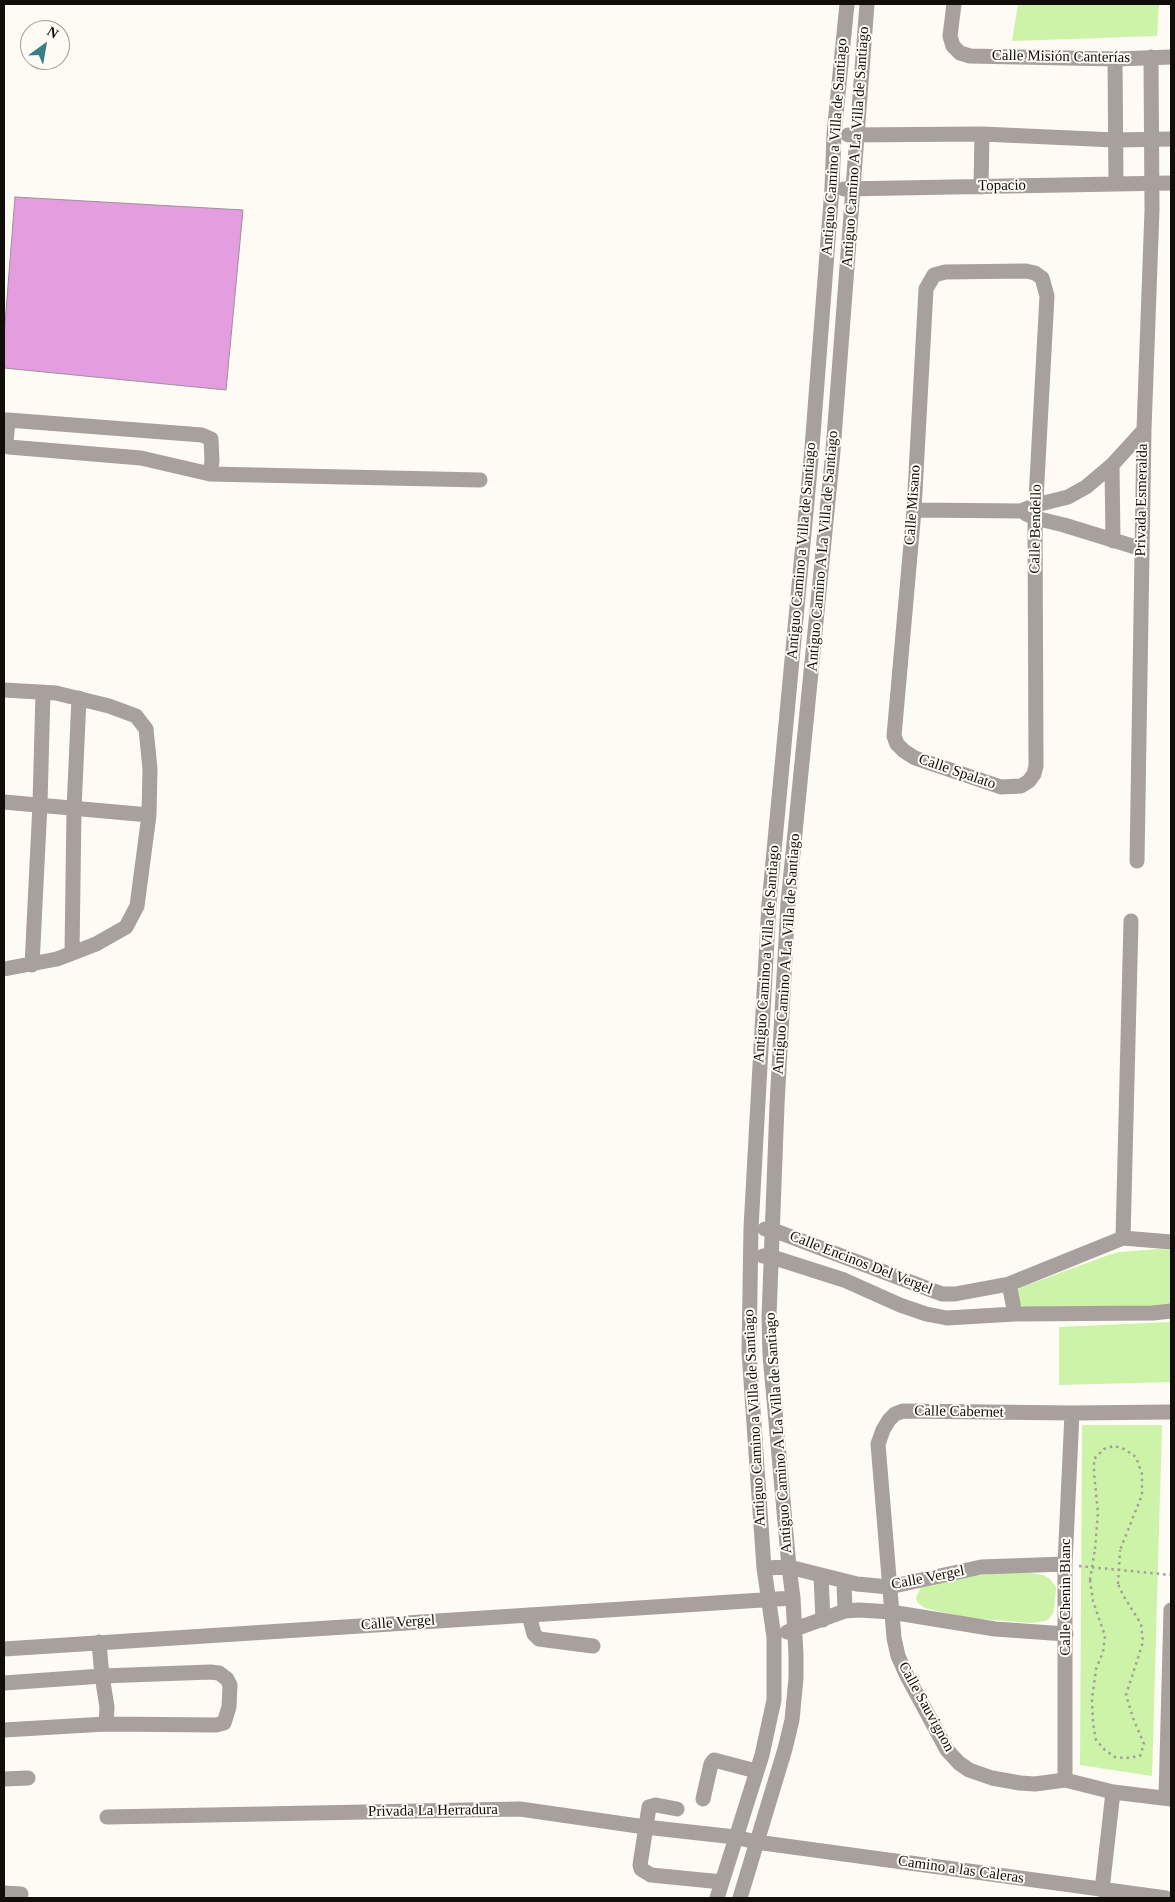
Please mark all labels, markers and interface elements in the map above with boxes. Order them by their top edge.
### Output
north arrow [20,20,70,70]
text: N [44,24,61,42]
street label: Antiguo Camino A La Villa de Santiago [839,26,873,268]
street label: Antiguo Camino a Villa de Santiago [818,38,852,256]
street label: Calle Misión Canterías [992,47,1130,67]
street label: Topacio [978,177,1026,195]
street label: Antiguo Camino A La Villa de Santiago [804,430,842,672]
street label: Antiguo Camino a Villa de Santiago [784,442,820,660]
street label: Privada Esmeralda [1132,443,1152,557]
street label: Calle Misano [901,464,925,546]
street label: Calle Bendello [1026,484,1046,574]
street label: Calle Spalato [916,750,998,794]
street label: Antiguo Camino A La Villa de Santiago [770,833,804,1075]
street label: Antiguo Camino a Villa de Santiago [750,845,784,1063]
street label: Calle Encinos Del Vergel [787,1227,935,1299]
street label: Antiguo Camino a Villa de Santiago [740,1309,770,1527]
street label: Antiguo Camino A La Villa de Santiago [762,1312,796,1554]
street label: Calle Cabernet [914,1402,1004,1422]
street label: Calle Chenin Blanc [1057,1538,1075,1656]
street label: Calle Vergel [890,1562,966,1594]
street label: Calle Vergel [360,1611,436,1635]
street label: Calle Sauvignon [894,1659,958,1755]
street label: Privada La Herradura [368,1801,498,1821]
street label: Camino a las Caleras [897,1852,1025,1888]

